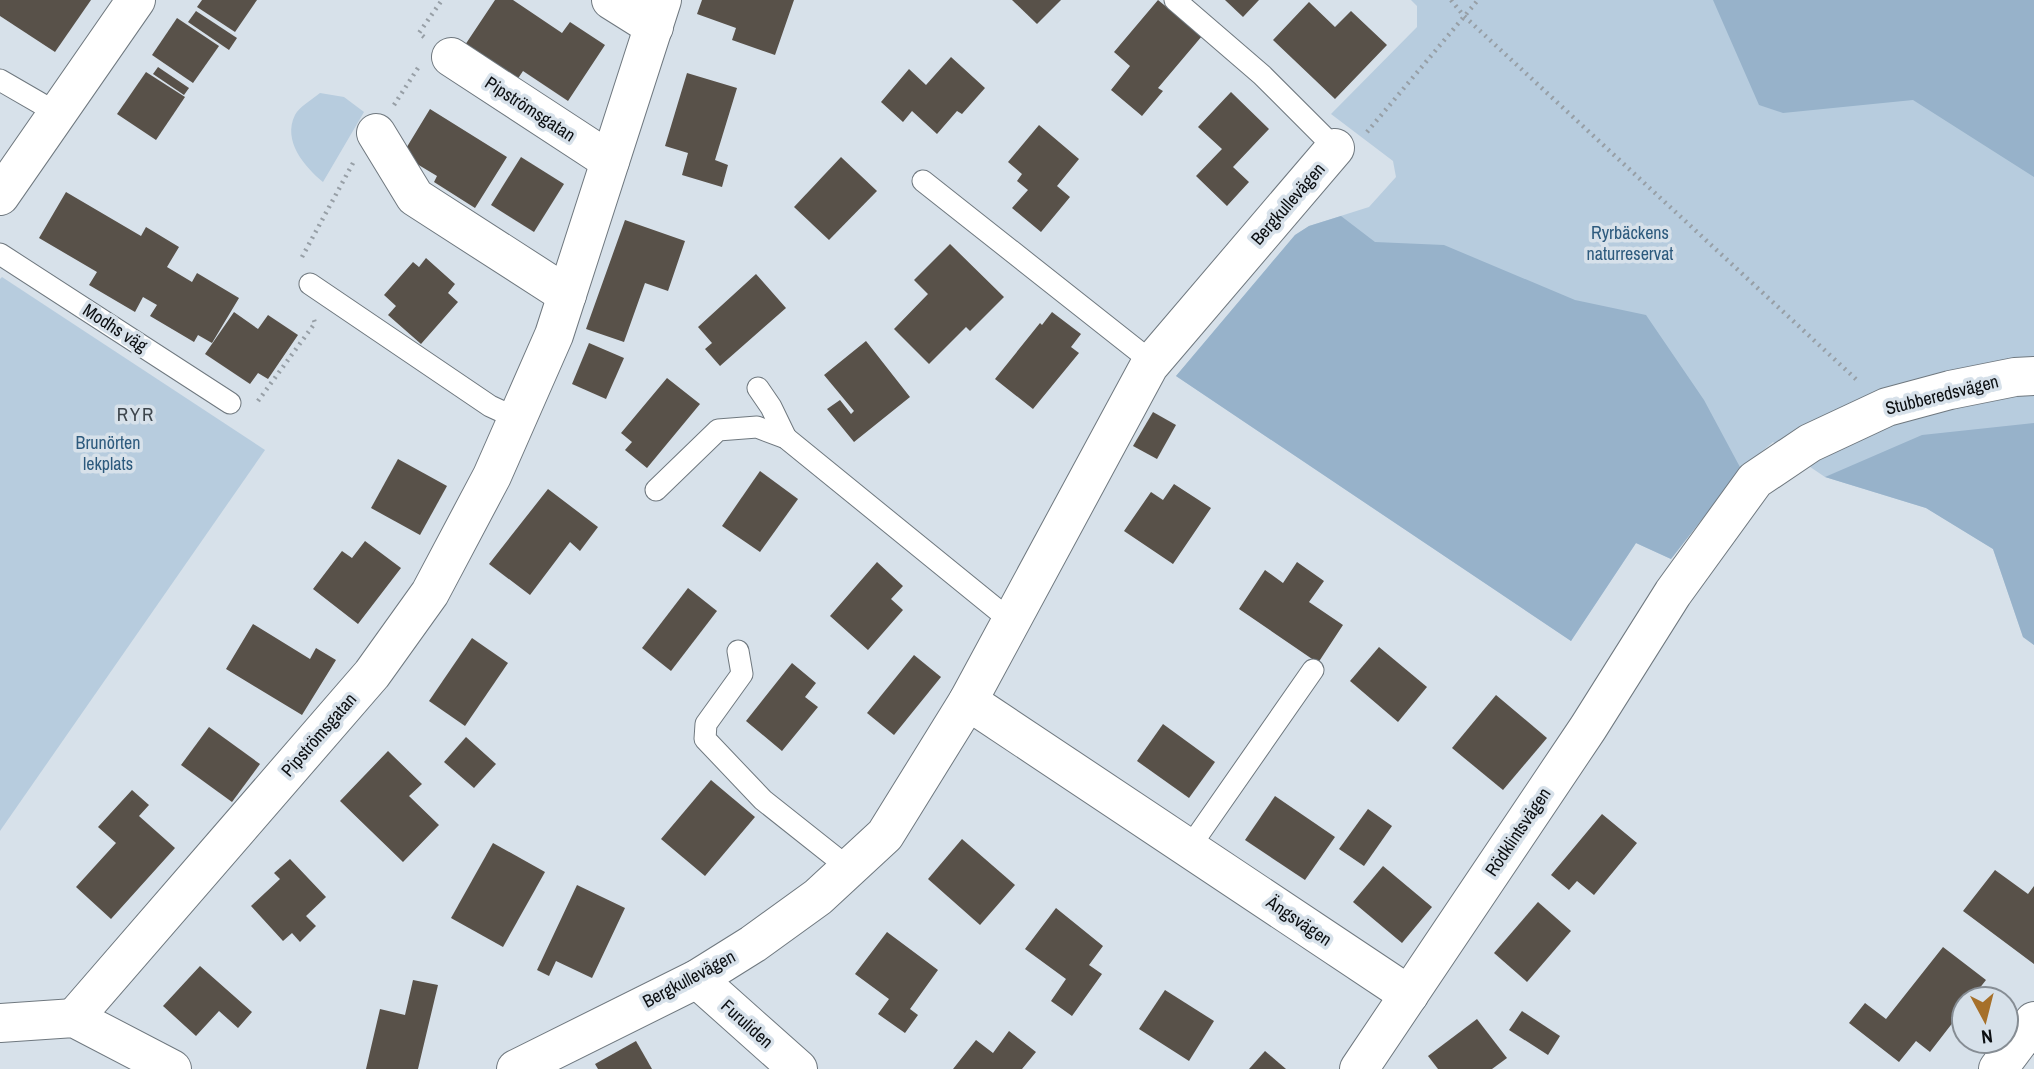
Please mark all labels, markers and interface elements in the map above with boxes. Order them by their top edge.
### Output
street label: Pipströmsgatan [480,70,580,147]
street label: Bergkullevägen [1245,157,1330,250]
park label: Ryrbäckens naturreservat [1587,220,1673,266]
street label: Modhs väg [78,297,153,358]
street label: Stubberedsvägen [1883,368,2001,421]
district label: RYR [117,401,155,427]
park label: Brunörten lekplats [76,430,140,476]
street label: Pipströmsgatan [275,687,362,782]
street label: Rödklintsvägen [1479,783,1556,881]
street label: Ängsvägen [1261,889,1337,952]
street label: Bergkullevägen [638,944,740,1013]
north arrow [1950,985,2020,1055]
street label: Furuliden [716,993,779,1054]
text: N [1980,1023,1994,1050]

